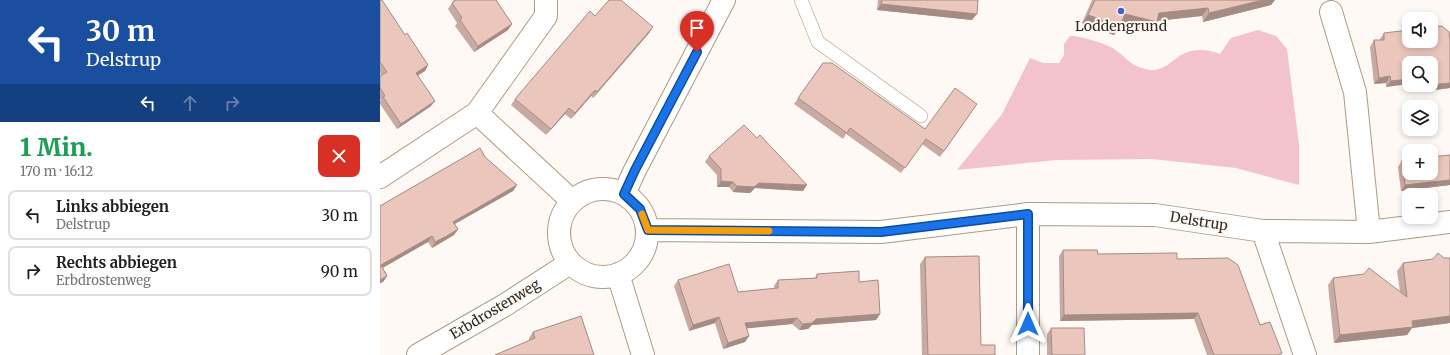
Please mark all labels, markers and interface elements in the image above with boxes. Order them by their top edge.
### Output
marker: Loddengrund [1116,6,1126,16]
pin [680,11,714,52]
map controls [1402,12,1438,224]
button: sound [1402,12,1438,48]
text: 30 m [86,13,155,49]
icon: left [20,16,72,68]
icon: arrive [686,17,708,39]
place label: Loddengrund [1075,17,1168,35]
text: Delstrup [86,48,161,71]
button: search [1402,56,1438,92]
icon: left [137,92,159,114]
icon: ahead [179,92,201,114]
icon: right [221,92,243,114]
button: layers [1402,100,1438,136]
text: 1 Min. [20,132,93,163]
button: close [318,135,360,177]
button: + [1402,144,1438,180]
text: 170 m · 16:12 [20,163,93,180]
button: − [1402,188,1438,224]
text: Links abbiegen [56,197,169,216]
icon: left [22,204,44,226]
text: 30 m [321,206,358,225]
street label: Delstrup [1169,208,1230,235]
text: Delstrup [56,216,110,233]
text: Rechts abbiegen [56,253,177,272]
icon: right [22,260,44,282]
text: 90 m [321,262,358,281]
text: Erbdrostenweg [56,272,151,289]
street label: Erbdrostenweg [447,275,544,343]
position arrow [1007,303,1049,345]

